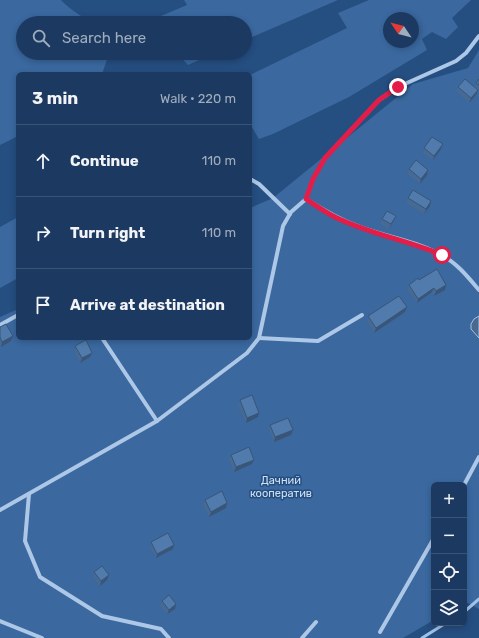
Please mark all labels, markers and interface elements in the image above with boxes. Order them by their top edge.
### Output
north arrow [383,12,419,48]
search box [16,16,252,60]
icon: search [30,27,52,49]
text: Search here [62,29,146,47]
route end [389,78,407,96]
text: 3 min [32,88,78,108]
text: Walk · 220 m [160,91,236,106]
icon: ahead [32,150,54,172]
text: Continue [70,152,139,170]
text: 110 m [202,153,236,168]
icon: right [32,222,54,244]
text: Turn right [70,224,145,242]
text: 110 m [202,225,236,240]
route start [433,246,451,264]
icon: arrive [32,294,54,316]
text: Arrive at destination [70,296,225,314]
park label: Дачний кооператив [250,474,312,500]
map controls [431,482,467,626]
button: + [431,482,467,518]
button: − [431,518,467,554]
button: locate [431,554,467,590]
button: layers [431,590,467,626]

